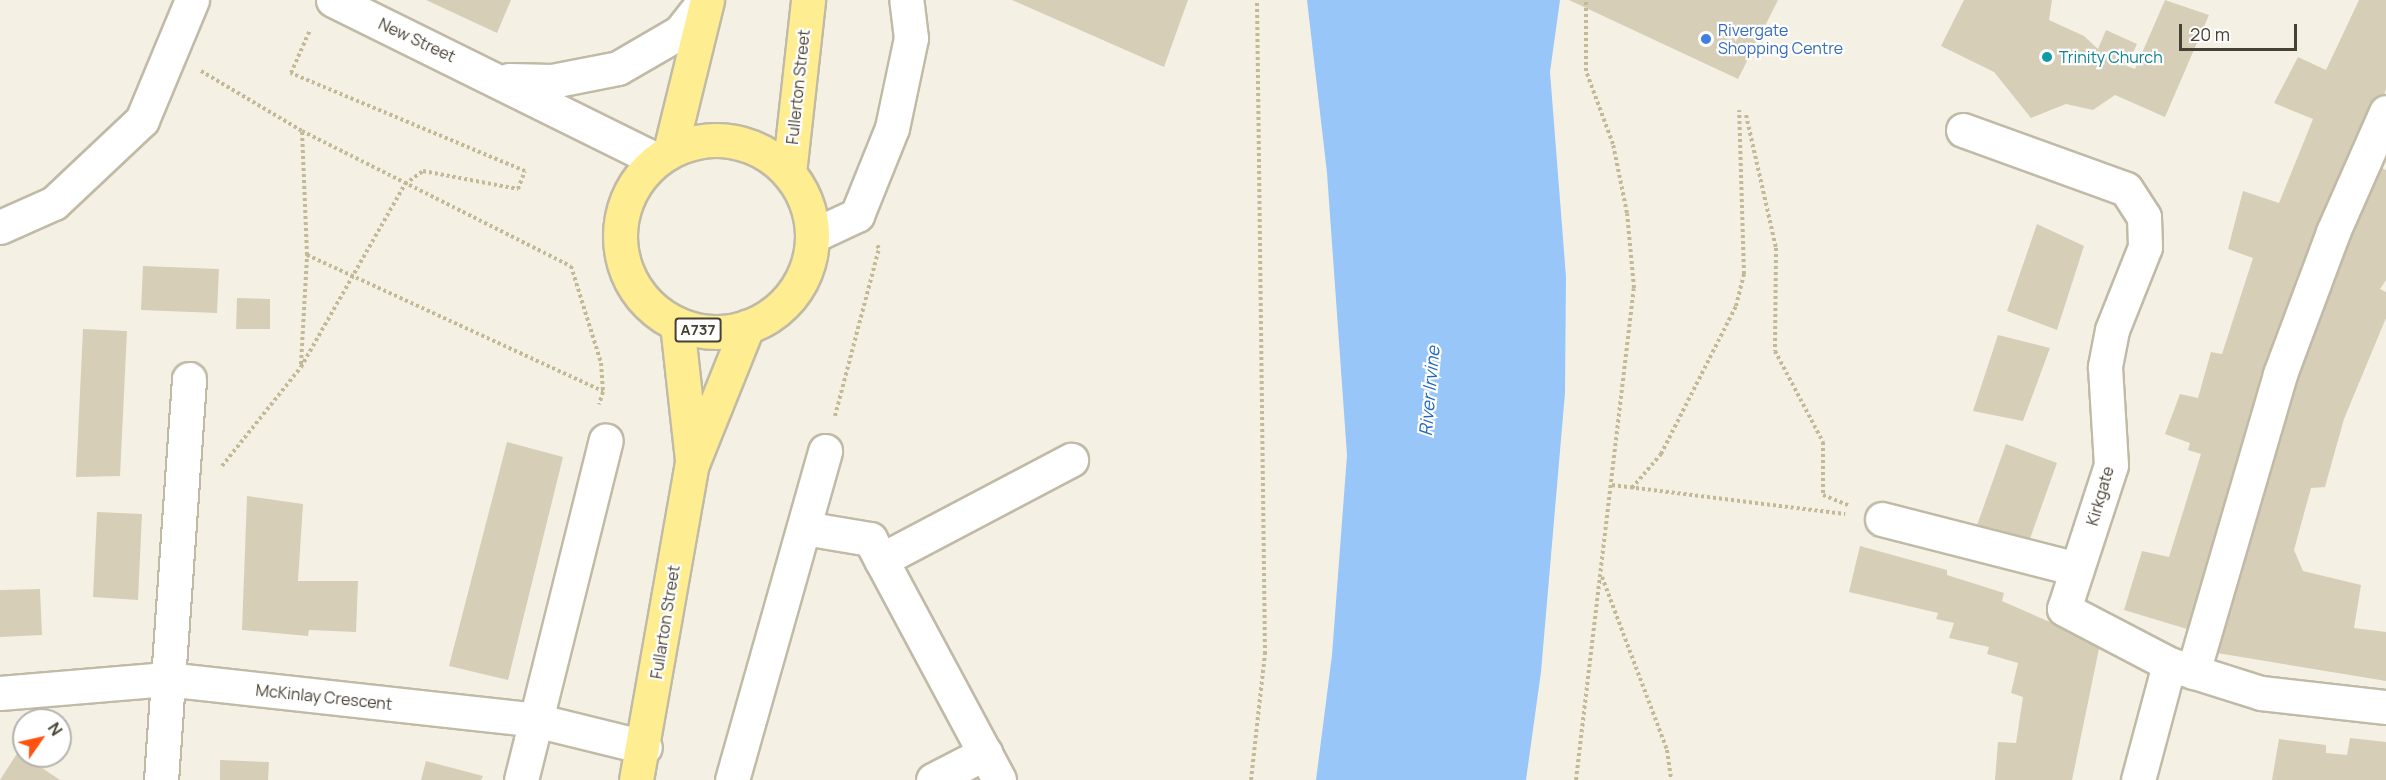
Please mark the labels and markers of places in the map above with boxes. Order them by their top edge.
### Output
place label: Rivergate Shopping Centre [1718,20,1843,58]
marker: Rivergate Shopping Centre [1699,32,1713,46]
place label: Trinity Church [2059,47,2163,67]
marker: Trinity Church [2040,50,2054,64]

